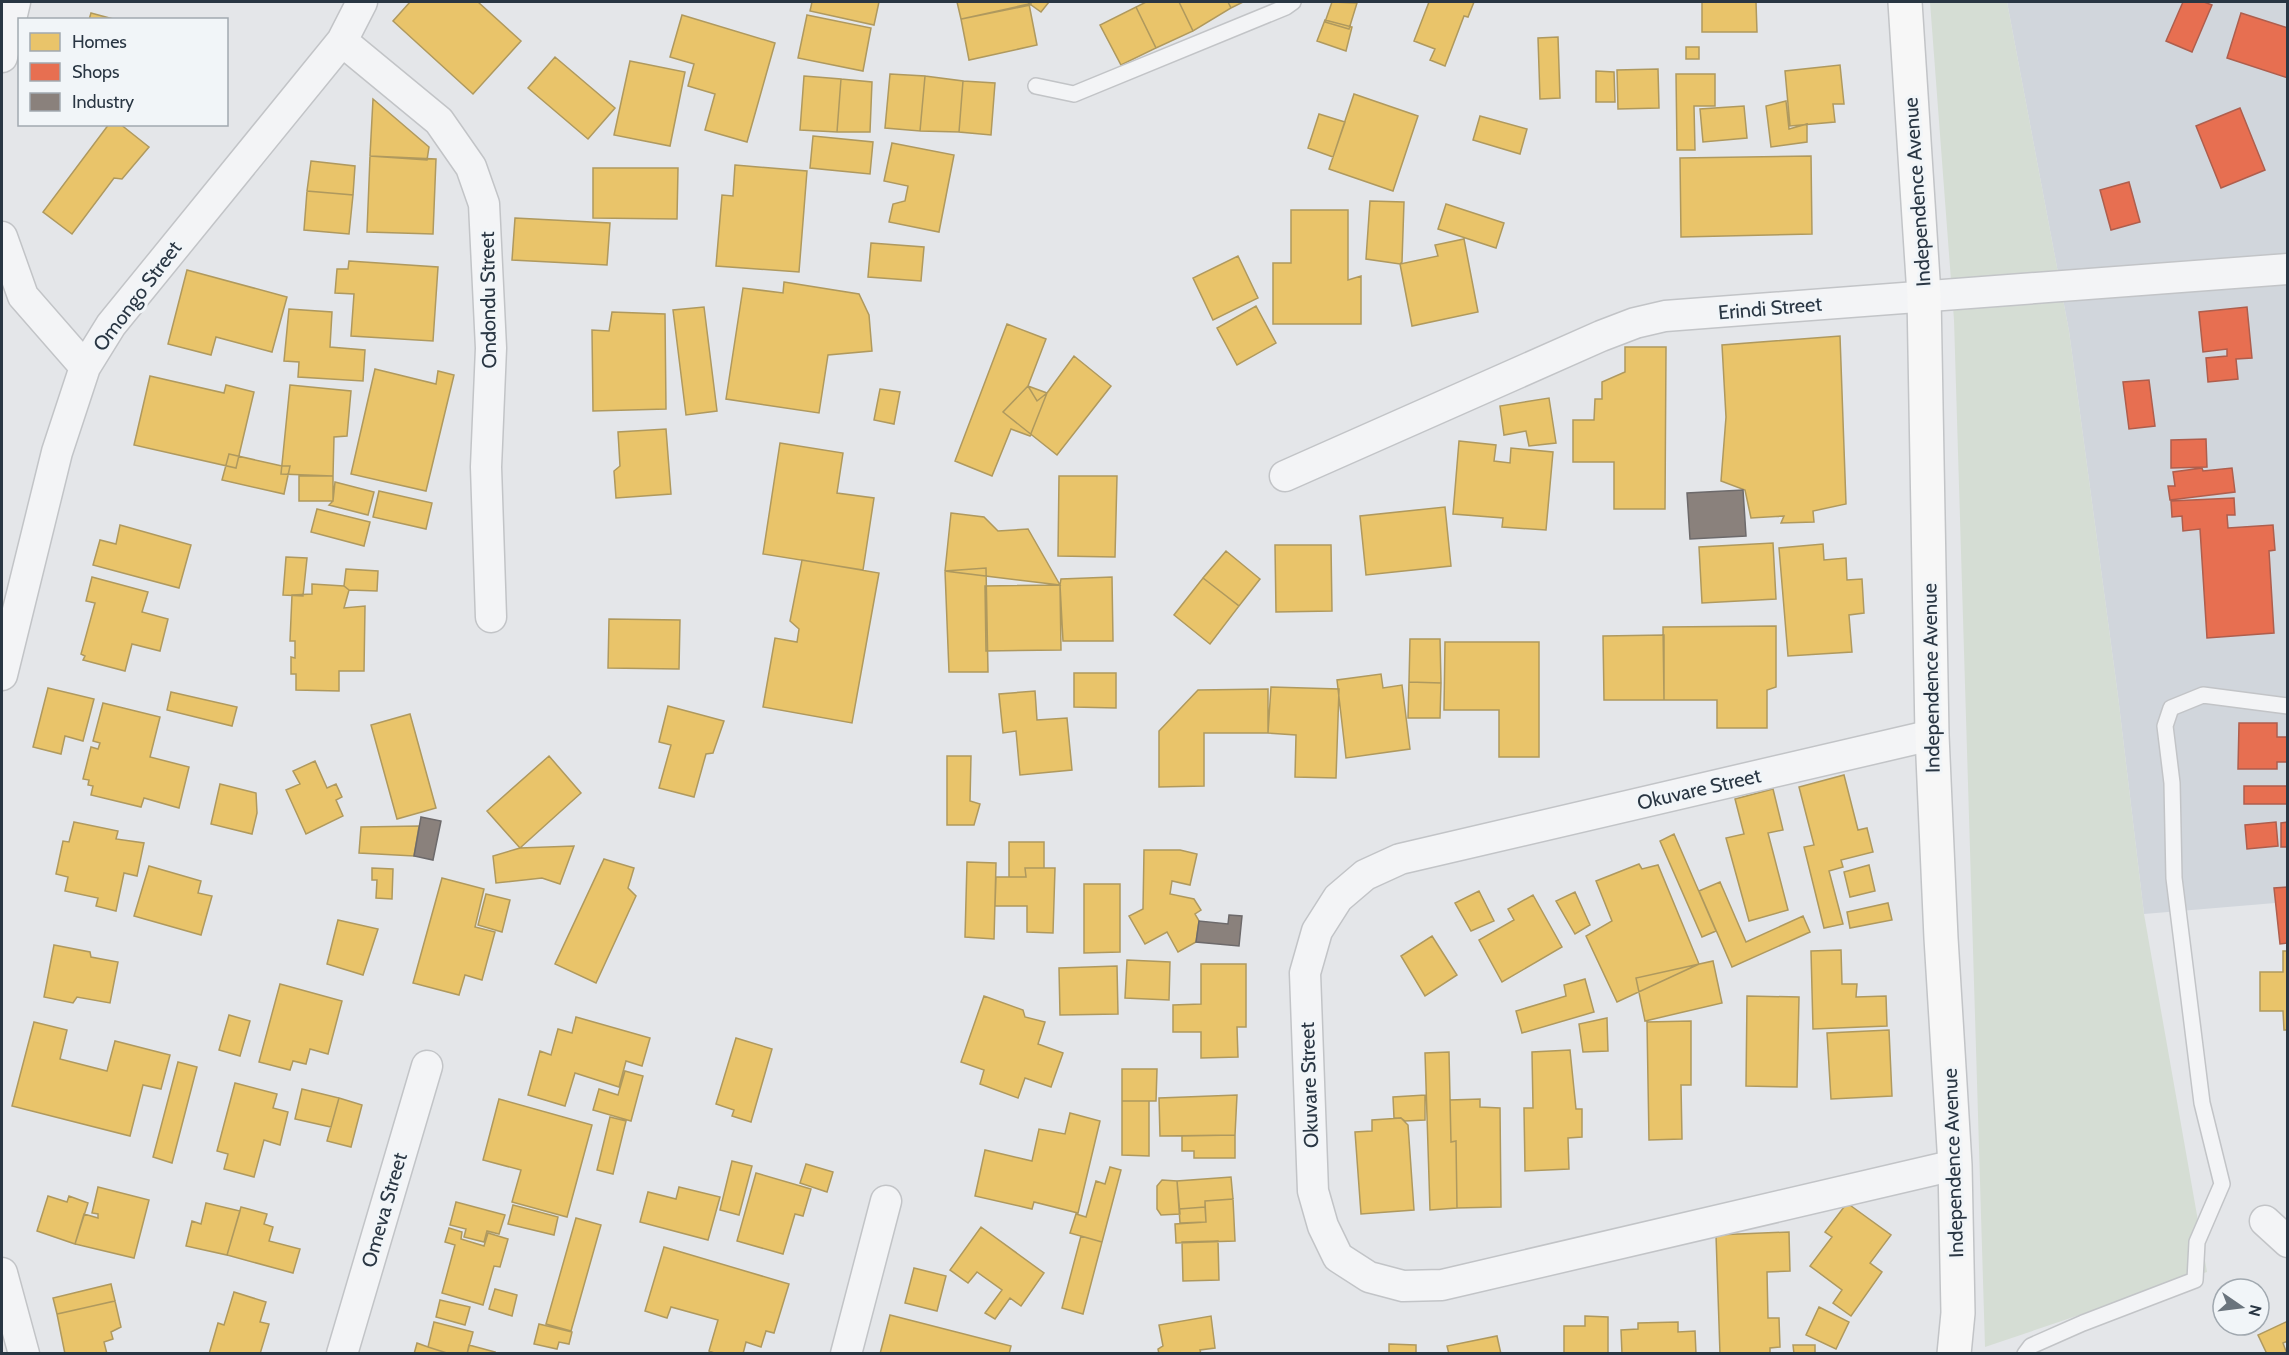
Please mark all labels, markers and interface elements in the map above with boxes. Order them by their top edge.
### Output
legend [18,18,228,126]
text: Homes [72,31,127,53]
text: Shops [72,61,120,83]
text: Industry [72,91,134,113]
street label: Independence Avenue [1898,97,1936,287]
street label: Ondondu Street [475,231,501,369]
street label: Omongo Street [88,236,186,356]
street label: Erindi Street [1717,291,1823,324]
street label: Independence Avenue [1917,583,1945,773]
street label: Okuvare Street [1635,763,1763,815]
street label: Okuvare Street [1295,1021,1323,1149]
street label: Independence Avenue [1938,1068,1968,1258]
street label: Omeva Street [356,1150,412,1270]
north arrow [2211,1277,2271,1337]
text: N [2244,1303,2266,1318]

